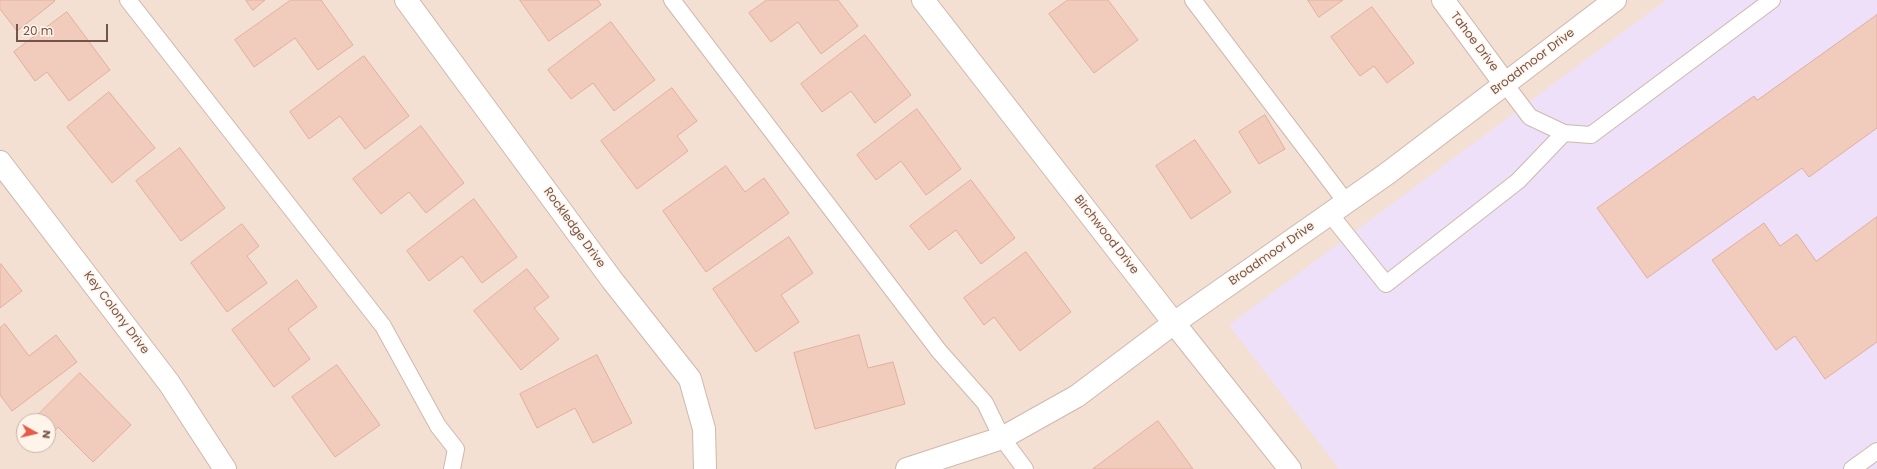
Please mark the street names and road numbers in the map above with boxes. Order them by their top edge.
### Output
street label: Tahoe Drive [1447,9,1501,75]
street label: Broadmoor Drive [1488,26,1578,98]
street label: Rockledge Drive [540,185,608,271]
street label: Birchwood Drive [1071,193,1141,277]
street label: Broadmoor Drive [1226,219,1318,289]
street label: Key Colony Drive [80,269,152,357]

